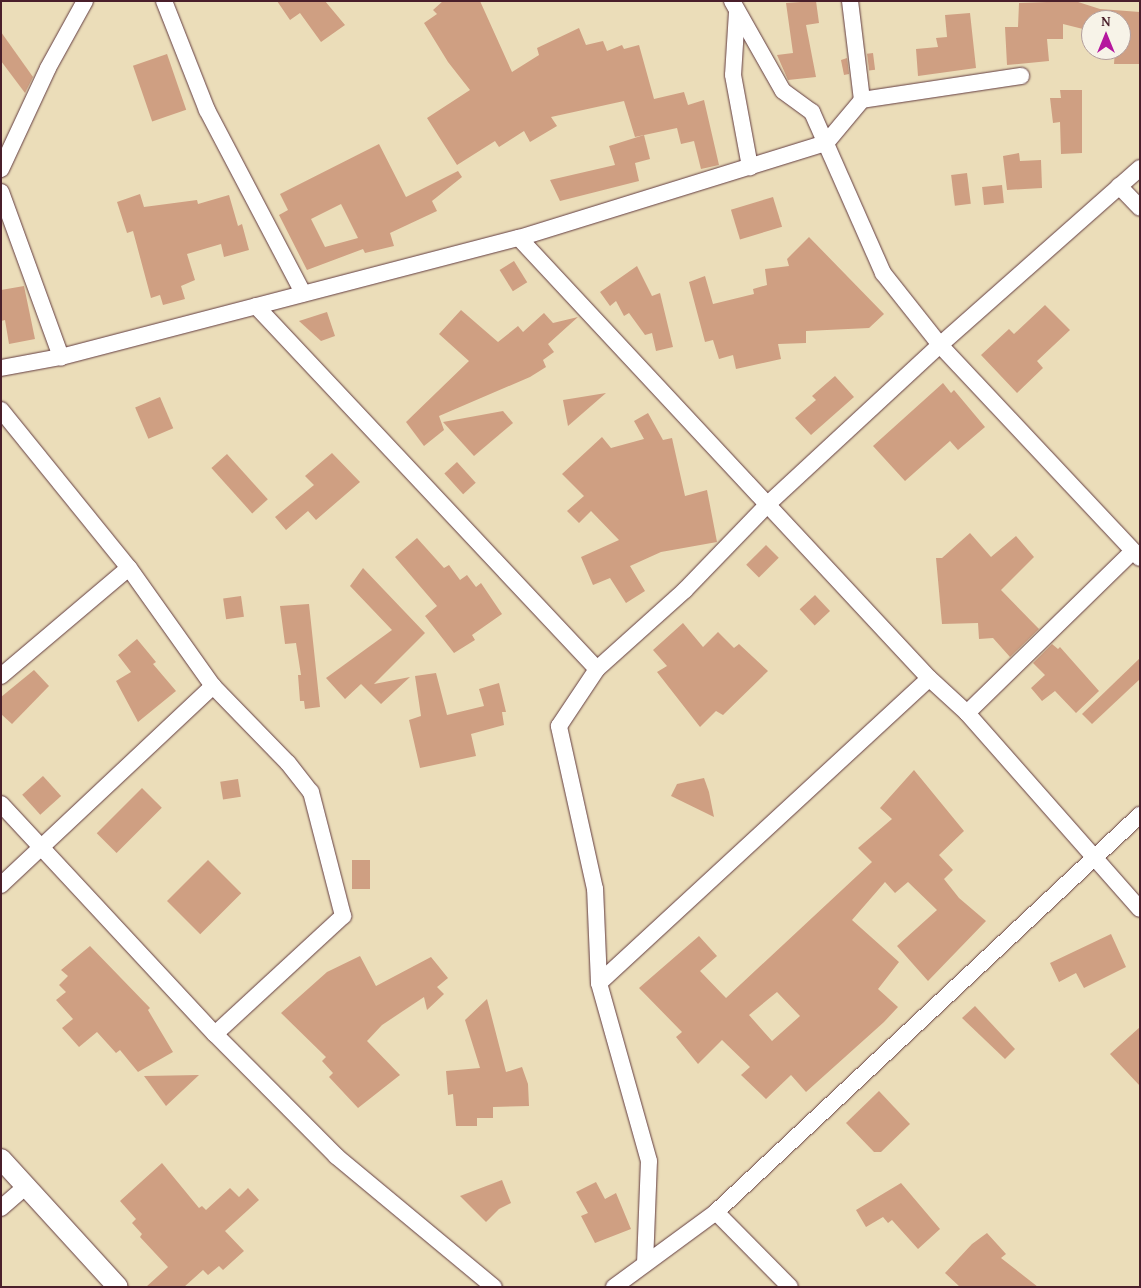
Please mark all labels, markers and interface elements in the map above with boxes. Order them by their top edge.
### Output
north arrow [1081,10,1131,60]
text: N [1101,11,1111,31]

